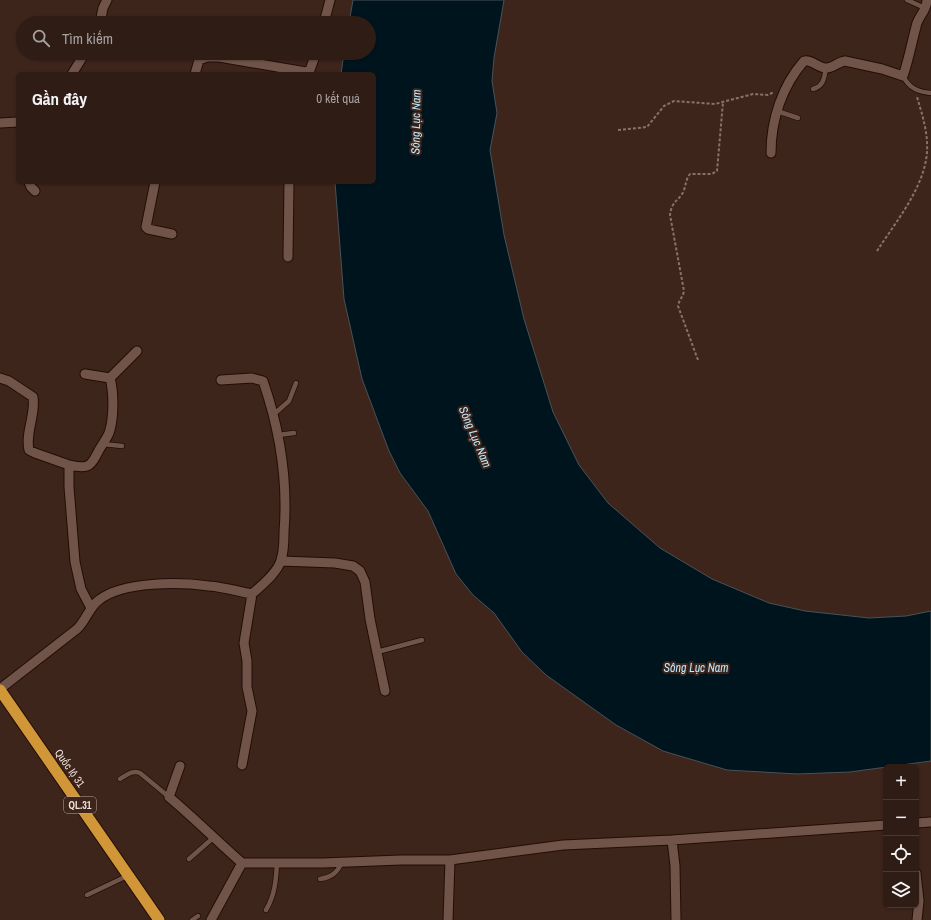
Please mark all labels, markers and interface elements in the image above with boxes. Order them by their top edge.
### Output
search box [16,16,376,60]
icon: search [30,27,52,49]
text: Tìm kiếm [62,28,113,49]
text: Gần đây [32,87,87,110]
water label: Sông Lục Nam [407,89,425,155]
text: 0 kết quả [316,90,360,107]
water label: Sông Lục Nam [455,404,495,470]
water label: Sông Lục Nam [663,660,729,676]
street label: Quốc lộ 31 [52,746,88,790]
map controls [883,764,919,908]
button: + [883,764,919,800]
road number: QL.31 [64,797,96,813]
button: − [883,800,919,836]
button: locate [883,836,919,872]
button: layers [883,872,919,908]

